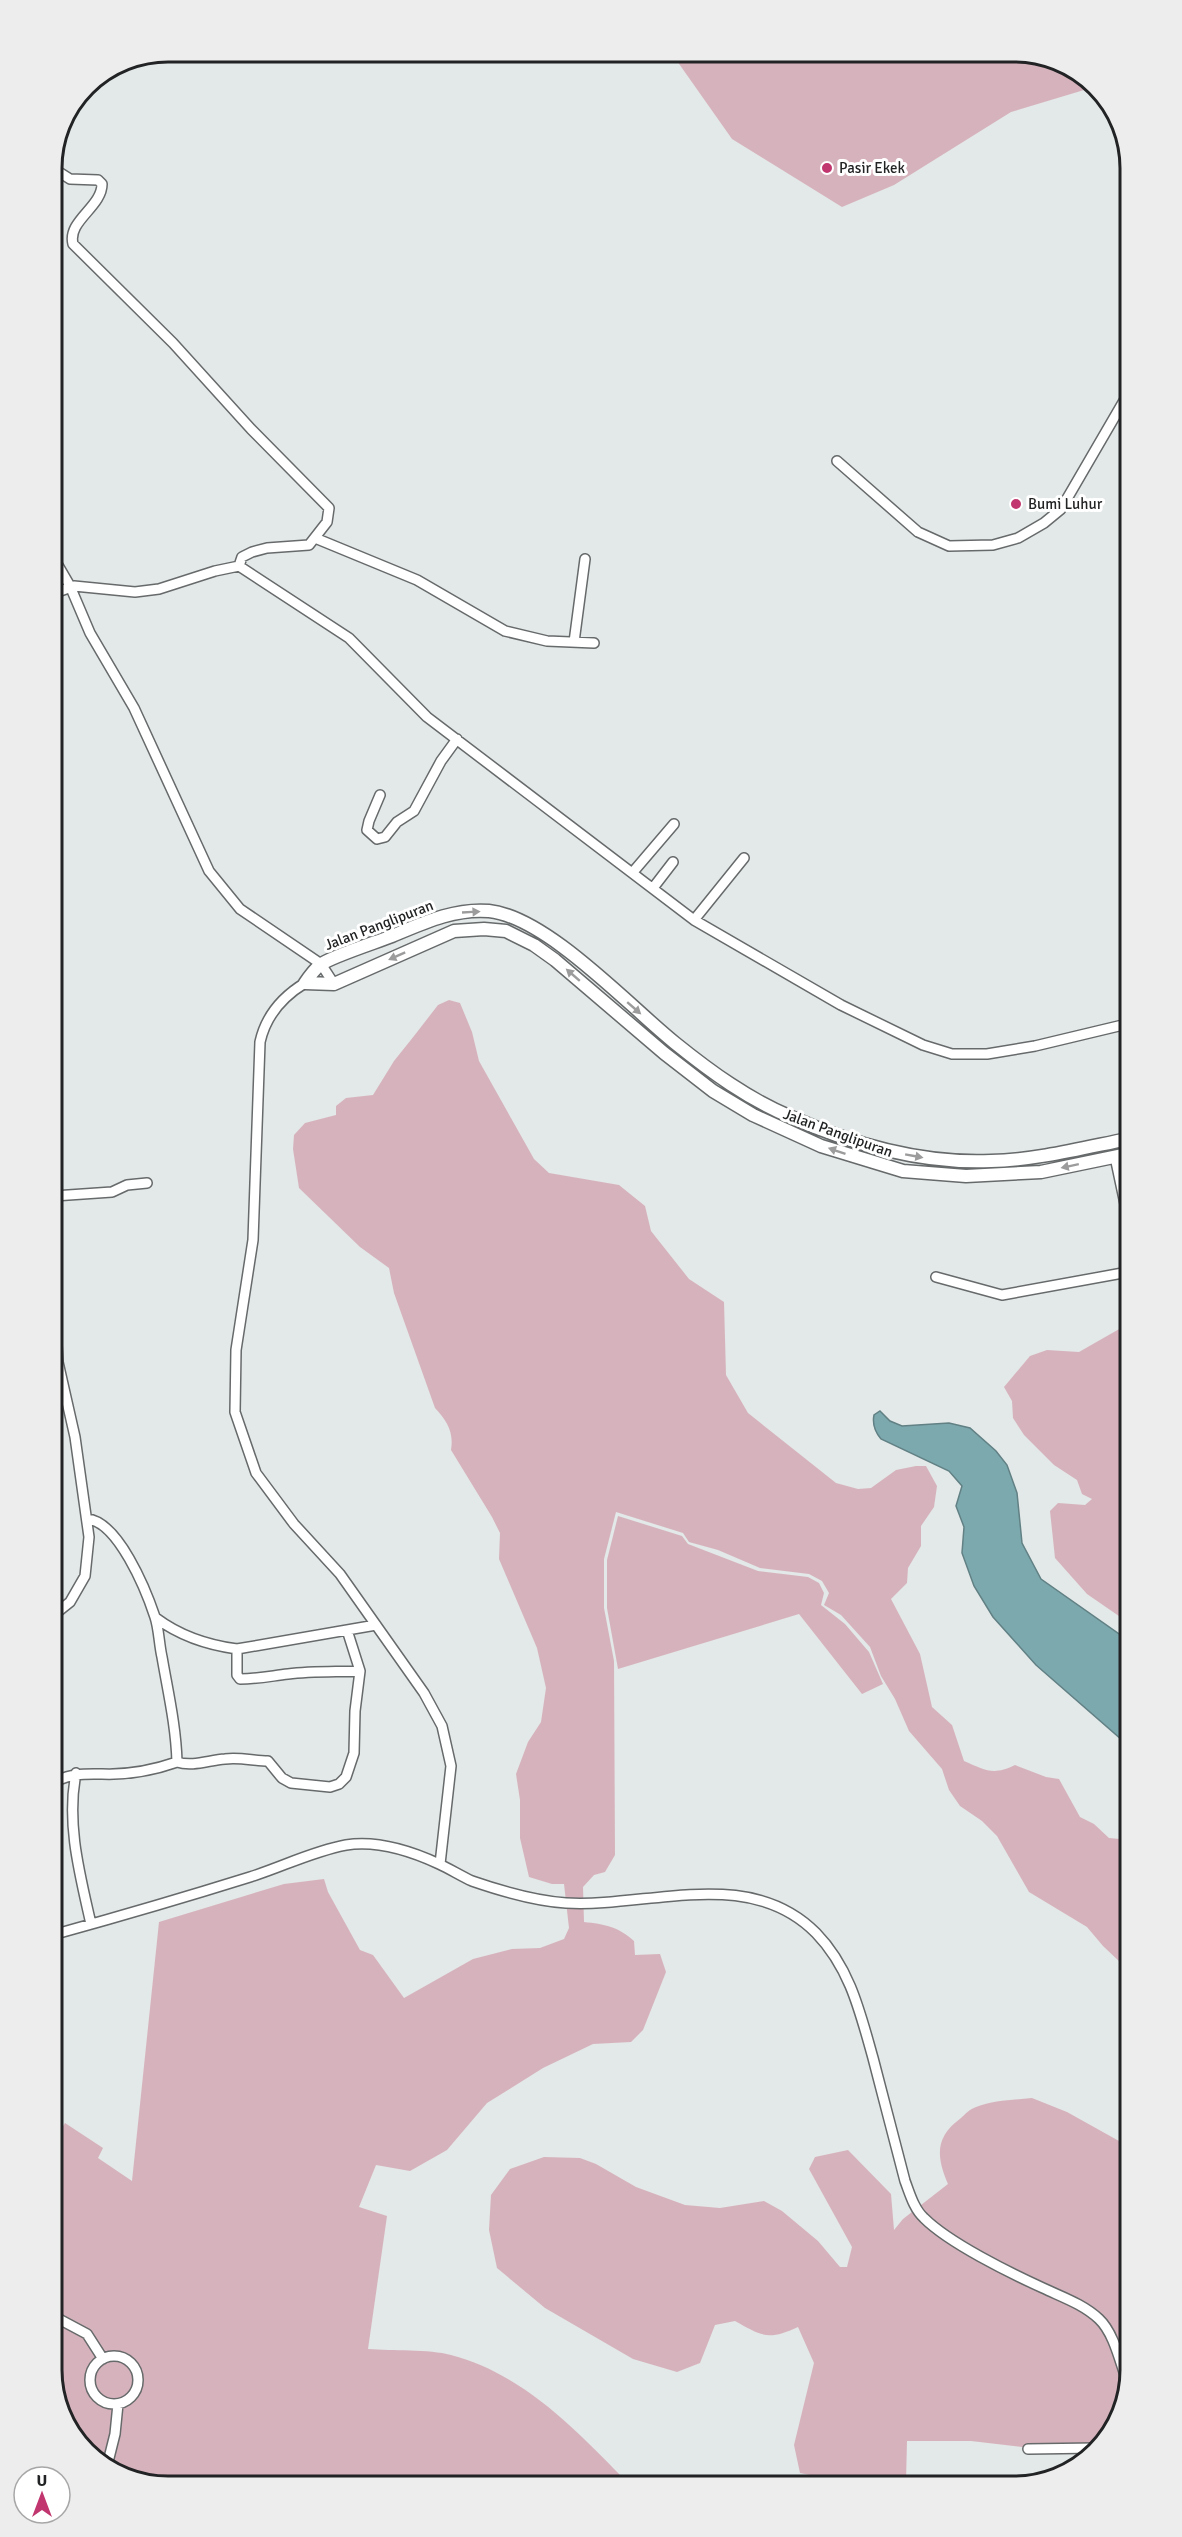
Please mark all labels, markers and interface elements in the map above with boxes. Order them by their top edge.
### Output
place label: Pasir Ekek [839,159,905,177]
marker: Pasir Ekek [820,161,834,175]
place label: Bumi Luhur [1028,495,1103,513]
marker: Bumi Luhur [1009,497,1023,511]
street label: Jalan Panglipuran [322,896,436,954]
one-way arrow [462,907,481,917]
one-way arrow [387,951,405,961]
one-way arrow [566,969,581,982]
one-way arrow [626,1001,641,1014]
street label: Jalan Panglipuran [781,1105,895,1161]
one-way arrow [828,1146,846,1156]
one-way arrow [905,1151,924,1160]
one-way arrow [1061,1162,1080,1171]
north arrow [12,2465,72,2525]
text: U [37,2471,47,2491]

